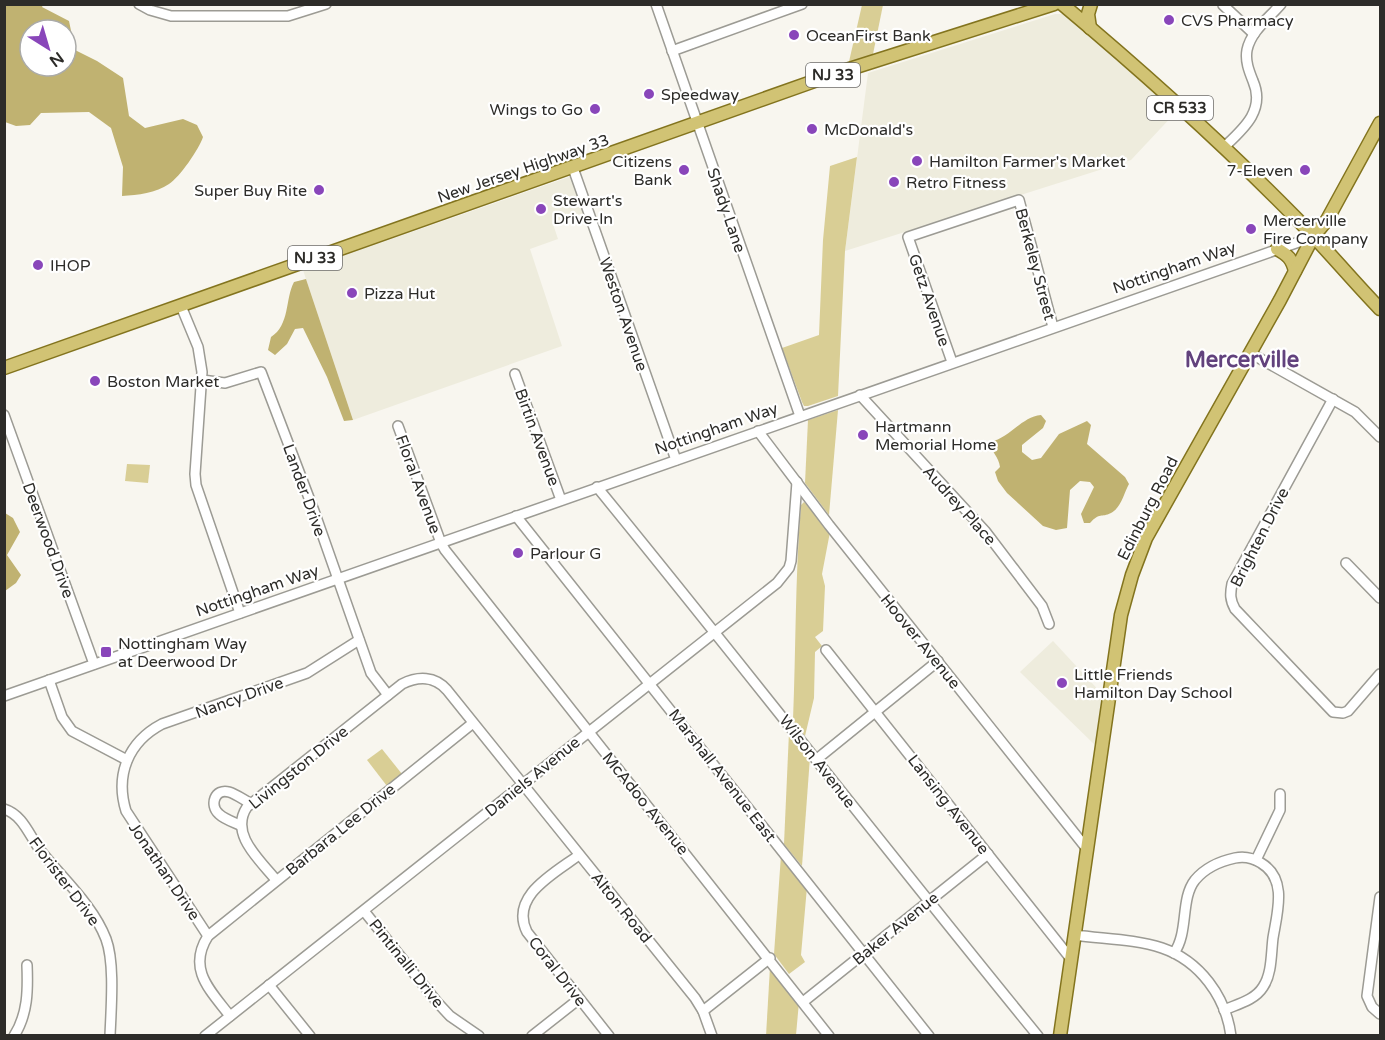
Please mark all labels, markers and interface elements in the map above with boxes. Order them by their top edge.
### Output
place label: CVS Pharmacy [1181,11,1294,31]
marker: CVS Pharmacy [1162,13,1176,27]
north arrow [18,18,78,78]
place label: OceanFirst Bank [806,26,931,46]
marker: OceanFirst Bank [787,28,801,42]
text: N [45,47,68,71]
road number: NJ 33 [806,63,860,87]
place label: Speedway [661,85,739,105]
marker: Speedway [642,87,656,101]
road number: CR 533 [1147,96,1213,120]
place label: Wings to Go [490,100,583,120]
marker: Wings to Go [588,102,602,116]
place label: McDonald's [824,120,913,140]
marker: McDonald's [805,122,819,136]
street label: New Jersey Highway 33 [435,130,612,208]
place label: Citizens Bank [612,152,672,190]
place label: Hamilton Farmer's Market [929,152,1126,172]
marker: Hamilton Farmer's Market [910,154,924,168]
place label: 7-Eleven [1226,161,1293,181]
marker: Citizens Bank [677,163,691,177]
marker: 7-Eleven [1298,163,1312,177]
street label: Shady Lane [702,165,750,255]
place label: Retro Fitness [906,173,1006,193]
marker: Retro Fitness [887,175,901,189]
place label: Super Buy Rite [194,181,307,201]
marker: Super Buy Rite [312,183,326,197]
place label: Stewart's Drive-In [553,191,623,229]
marker: Stewart's Drive-In [534,202,548,216]
street label: Berkeley Street [1010,206,1060,323]
place label: Mercerville Fire Company [1263,211,1369,249]
marker: Mercerville Fire Company [1244,222,1258,236]
street label: Nottingham Way [1110,237,1239,298]
road number: NJ 33 [288,246,342,270]
street label: Getz Avenue [904,251,954,349]
street label: Weston Avenue [594,255,652,374]
place label: IHOP [50,256,91,276]
marker: IHOP [31,258,45,272]
place label: Pizza Hut [364,284,435,304]
marker: Pizza Hut [345,286,359,300]
district label: Mercerville [1185,347,1299,373]
place label: Boston Market [107,372,219,392]
marker: Boston Market [88,374,102,388]
street label: Birtin Avenue [510,386,564,489]
street label: Nottingham Way [652,398,781,459]
place label: Hartmann Memorial Home [875,417,996,455]
marker: Hartmann Memorial Home [856,428,870,442]
street label: Floral Avenue [391,432,445,537]
street label: Lander Drive [278,441,330,539]
street label: Edinburg Road [1113,453,1183,564]
street label: Audrey Place [918,462,1000,550]
street label: Deerwood Drive [18,480,78,601]
street label: Brighten Drive [1226,484,1294,591]
place label: Parlour G [530,544,601,564]
marker: Parlour G [511,546,525,560]
street label: Nottingham Way [193,560,322,621]
street label: Hoover Avenue [876,590,965,693]
place label: Nottingham Way at Deerwood Dr [118,634,247,672]
marker: Nottingham Way at Deerwood Dr [99,645,113,659]
place label: Little Friends Hamilton Day School [1074,665,1232,703]
street label: Nancy Drive [193,673,286,723]
marker: Little Friends Hamilton Day School [1055,676,1069,690]
street label: Marshall Avenue East [664,705,780,846]
street label: Wilson Avenue [775,711,860,812]
street label: Livingston Drive [245,722,352,814]
street label: Daniels Avenue [481,732,584,821]
street label: McAdoo Avenue [598,748,693,859]
street label: Lansing Avenue [903,751,993,858]
street label: Barbara Lee Drive [282,779,400,880]
street label: Jonathan Drive [124,819,204,924]
street label: Florister Drive [24,833,104,930]
street label: Alton Road [586,868,656,947]
street label: Baker Avenue [848,888,943,970]
street label: Pintinalli Drive [364,915,448,1012]
street label: Coral Drive [524,933,591,1011]

